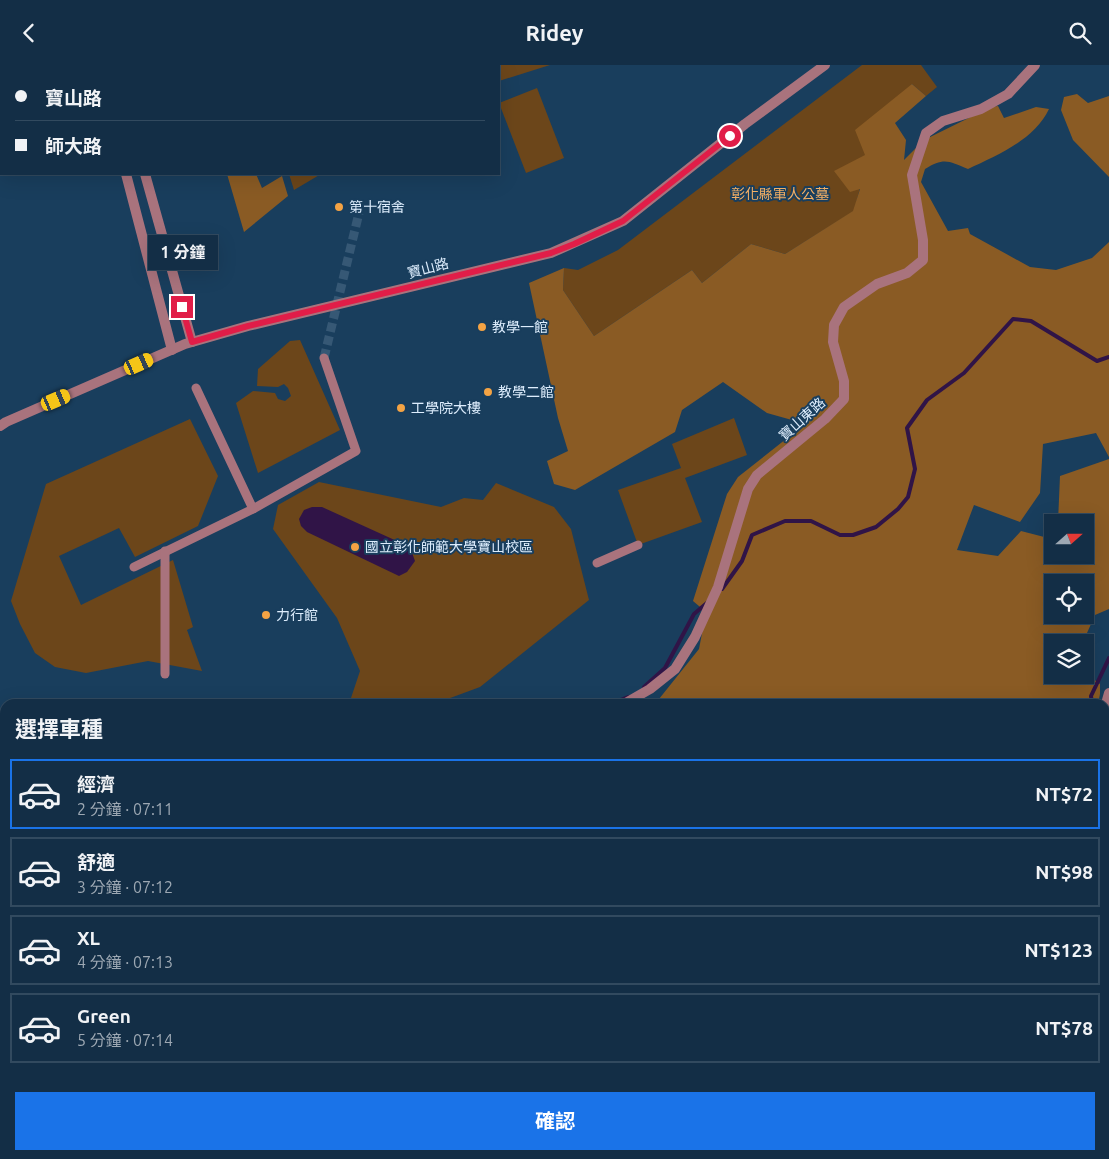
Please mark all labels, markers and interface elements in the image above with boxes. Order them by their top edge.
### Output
icon: back [15,19,43,47]
icon: search [1066,19,1094,47]
text: Ridey [525,20,584,45]
text: 寶山路 [45,87,102,109]
route start [719,125,741,147]
text: 師大路 [45,135,102,157]
park label: 彰化縣軍人公墓 [731,186,829,202]
place label: 第十宿舍 [349,199,405,215]
marker: 第十宿舍 [333,201,345,213]
callout: 1 分鐘 [147,235,217,269]
text: 1 分鐘 [161,243,205,261]
street label: 寶山路 [406,255,450,281]
route end [171,296,193,318]
place label: 教學一館 [492,319,548,335]
marker: 教學一館 [476,321,488,333]
car [122,351,155,377]
place label: 教學二館 [498,384,554,400]
marker: 教學二館 [482,386,494,398]
car [39,387,72,413]
street label: 寶山東路 [776,394,828,444]
place label: 工學院大樓 [411,400,481,416]
marker: 工學院大樓 [395,402,407,414]
north arrow [1044,514,1094,564]
map controls [1044,514,1094,684]
place label: 國立彰化師範大學寶山校區 [365,539,533,555]
marker: 國立彰化師範大學寶山校區 [349,541,361,553]
button: locate [1044,574,1094,624]
place label: 力行館 [276,607,318,623]
marker: 力行館 [260,609,272,621]
button: layers [1044,634,1094,684]
text: 選擇車種 [15,716,103,741]
icon: car [17,772,62,817]
text: 經濟 [77,773,115,795]
text: NT$72 [1035,783,1093,805]
text: 2 分鐘 · 07:11 [77,800,173,818]
icon: car [17,850,62,895]
text: 舒適 [77,851,115,873]
text: NT$98 [1035,861,1093,883]
text: 3 分鐘 · 07:12 [77,878,173,896]
text: XL [77,927,100,949]
icon: car [17,928,62,973]
text: NT$123 [1025,939,1093,961]
text: 4 分鐘 · 07:13 [77,953,173,971]
text: Green [77,1005,131,1027]
icon: car [17,1006,62,1051]
text: NT$78 [1035,1017,1093,1039]
text: 5 分鐘 · 07:14 [77,1031,173,1049]
button: 確認 [15,1092,1095,1150]

